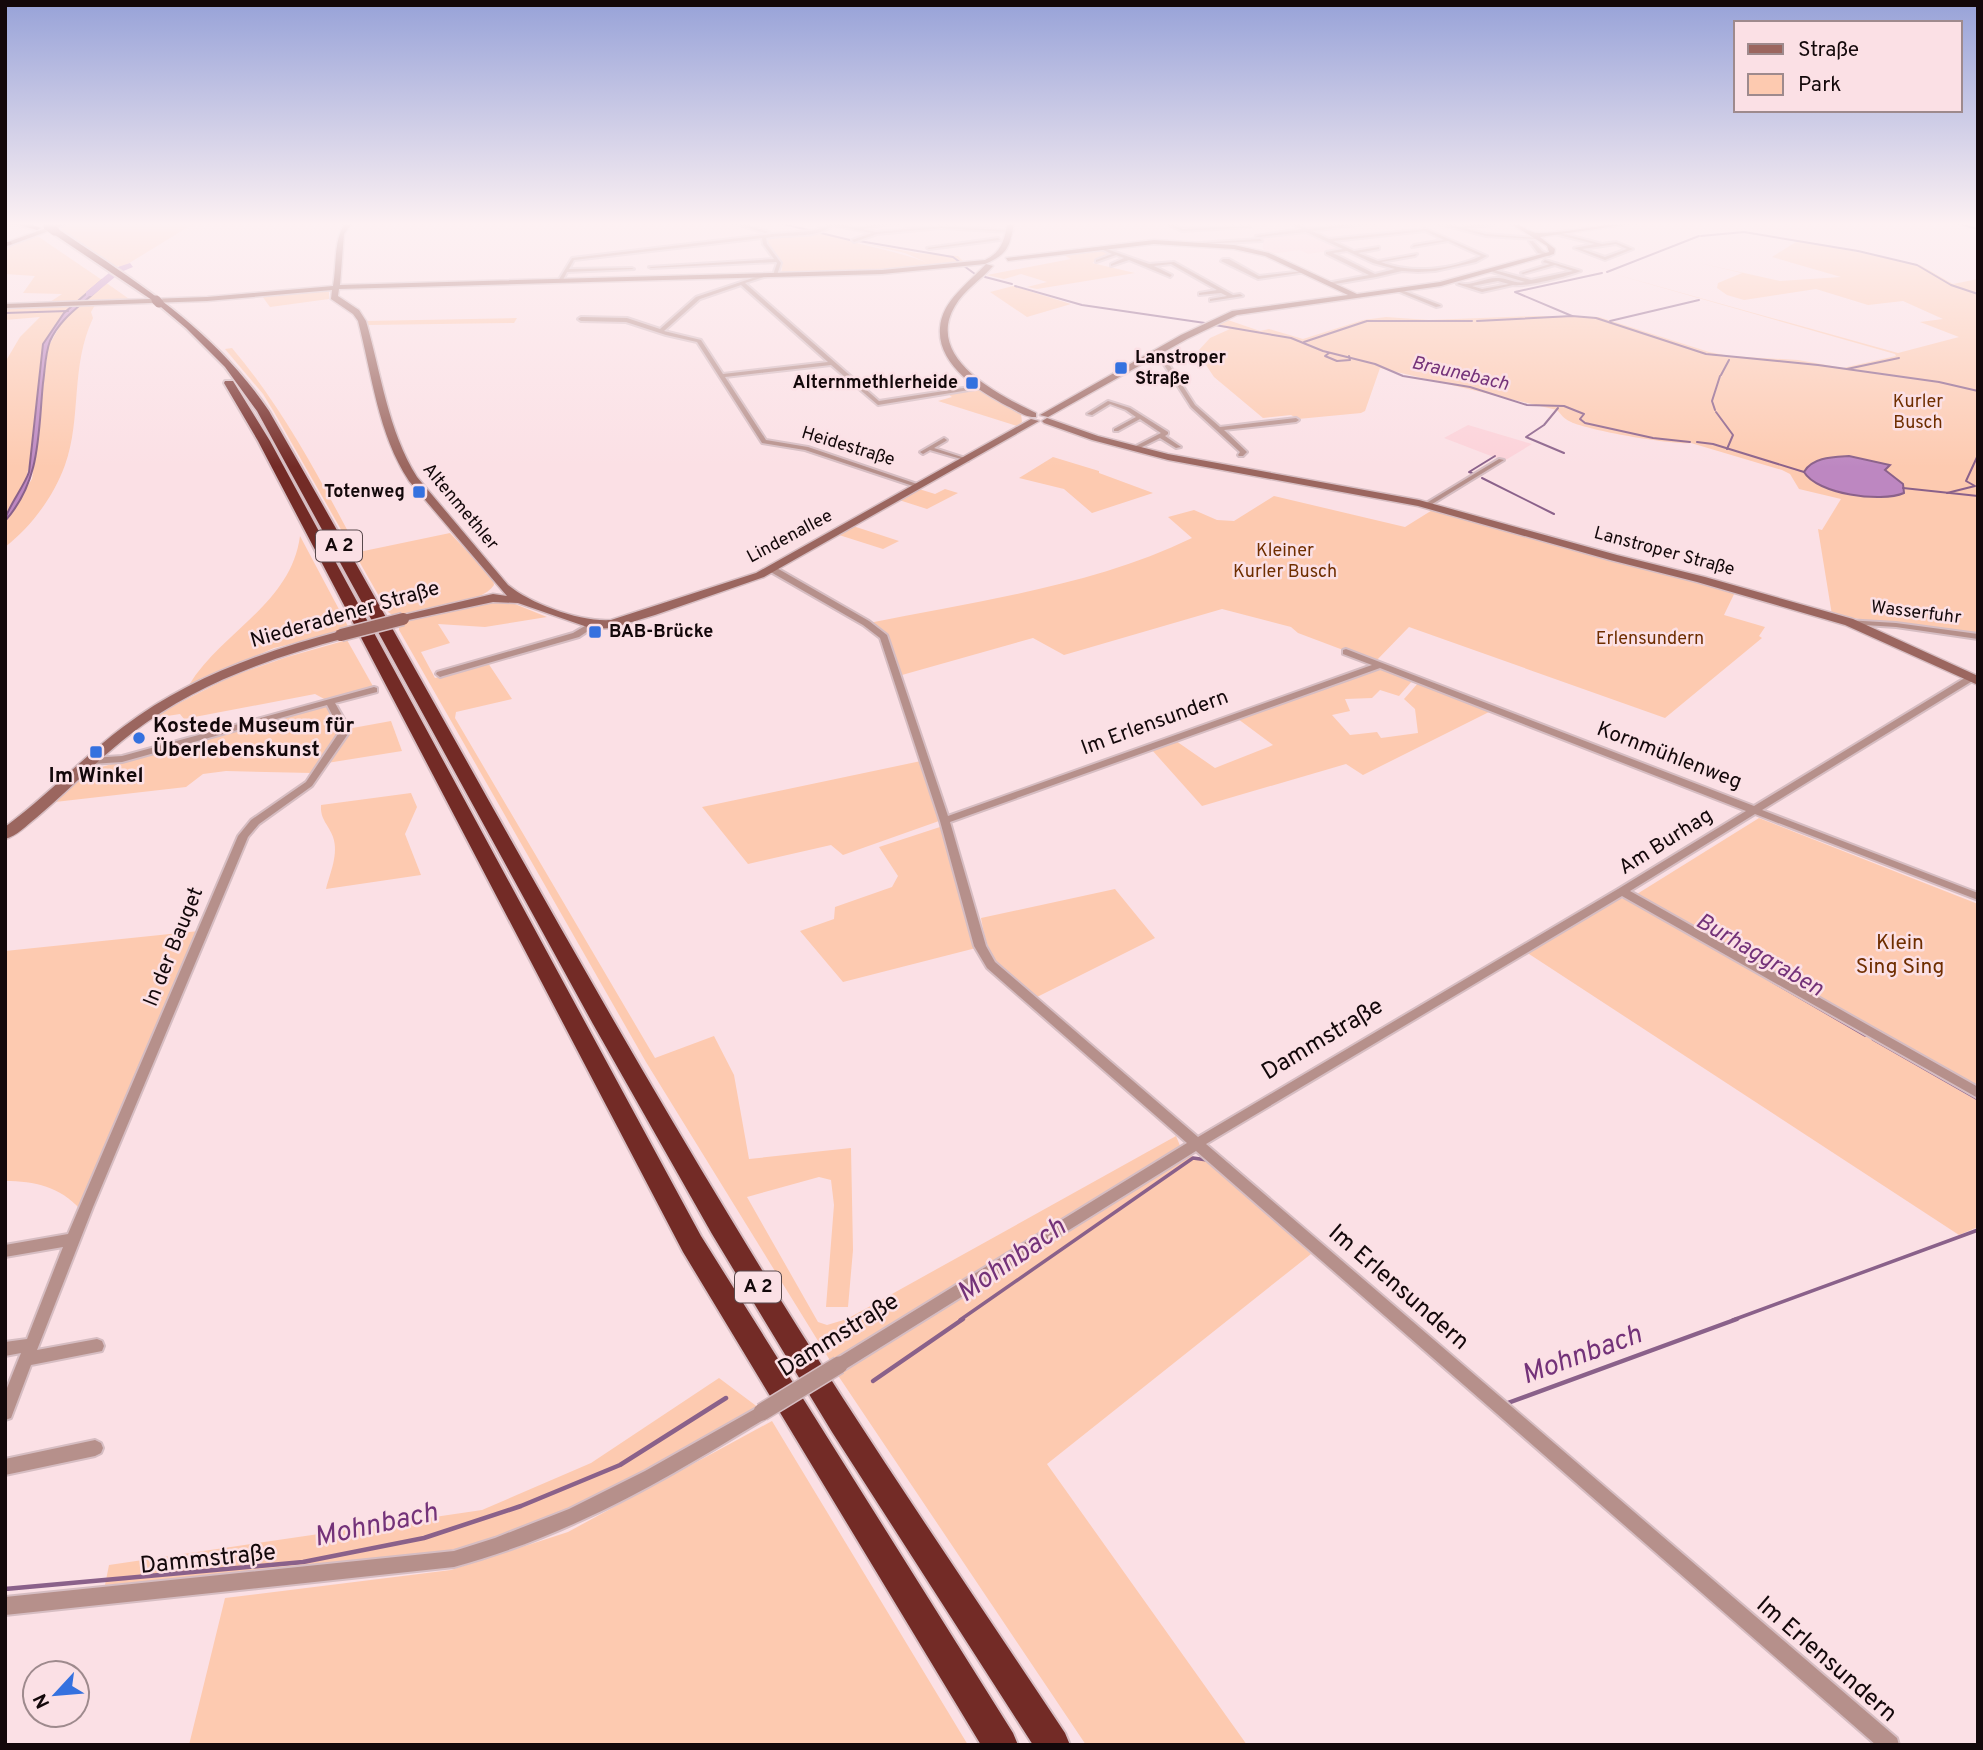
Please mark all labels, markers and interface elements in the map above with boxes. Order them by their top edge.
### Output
legend [1734,21,1962,112]
text: Straße [1798,37,1859,64]
text: Park [1798,72,1841,99]
place label: Lanstroper Straße [1135,347,1227,391]
water label: Braunebach [1409,351,1512,397]
marker: Lanstroper Straße [1113,360,1129,376]
place label: Alternmethlerheide [793,372,958,395]
marker: Alternmethlerheide [964,375,980,391]
park label: Kurler Busch [1893,391,1943,435]
street label: Heidestraße [798,422,898,472]
street label: Altenmethler [417,459,503,555]
place label: Totenweg [324,481,405,504]
marker: Totenweg [411,484,427,500]
street label: Lindenallee [743,505,837,569]
street label: Lanstroper Straße [1591,522,1737,582]
road number: A 2 [316,530,362,562]
park label: Kleiner Kurler Busch [1233,540,1337,584]
street label: Niederadener Straße [247,575,443,655]
street label: Wasserfuhr [1869,596,1963,630]
place label: BAB-Brücke [609,621,713,644]
marker: BAB-Brücke [587,624,603,640]
park label: Erlensundern [1596,628,1704,651]
street label: Im Erlensundern [1078,684,1232,762]
place label: Kostede Museum für Überlebenskunst [153,713,354,764]
street label: Kornmühlenweg [1593,716,1745,796]
marker: Kostede Museum für Überlebenskunst [131,730,147,746]
marker: Im Winkel [88,744,104,760]
place label: Im Winkel [48,763,144,790]
street label: Am Burhag [1614,802,1718,882]
street label: In der Bauget [138,883,210,1011]
water label: Burhaggraben [1690,908,1828,1004]
park label: Klein Sing Sing [1856,930,1944,981]
street label: Dammstraße [1257,992,1389,1088]
water label: Mohnbach [950,1210,1074,1312]
street label: Im Erlensundern [1321,1219,1475,1357]
road number: A 2 [735,1272,781,1302]
street label: Dammstraße [773,1287,905,1385]
water label: Mohnbach [1517,1318,1647,1394]
water label: Mohnbach [311,1495,441,1557]
street label: Dammstraße [139,1538,277,1582]
street label: Im Erlensundern [1749,1591,1903,1729]
north arrow [21,1659,91,1729]
text: N [29,1689,56,1712]

